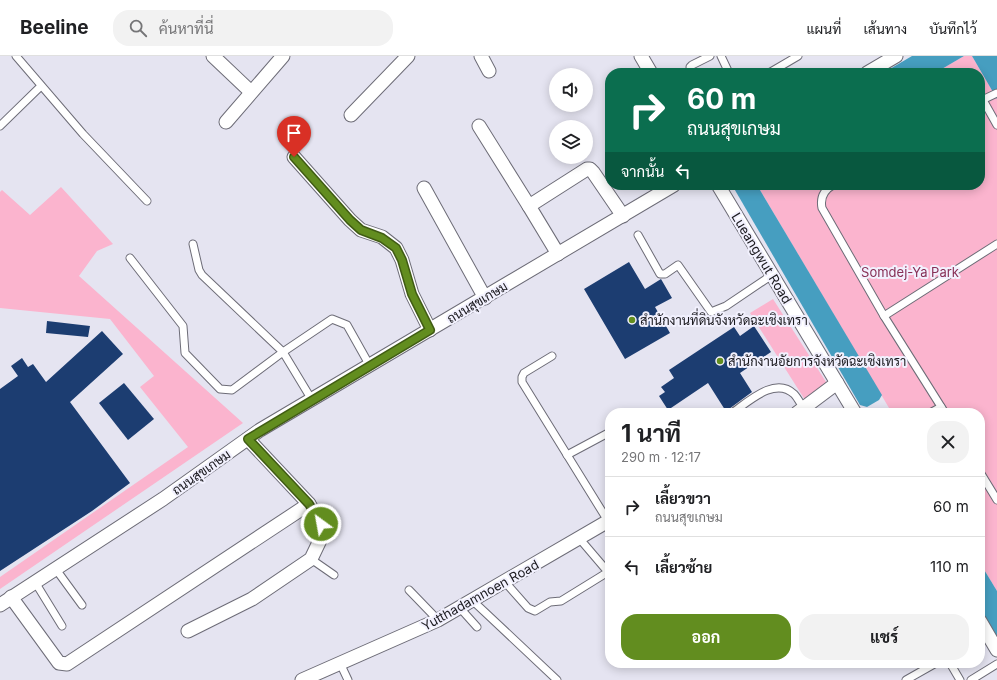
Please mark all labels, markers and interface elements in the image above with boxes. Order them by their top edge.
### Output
search box [113,10,393,46]
text: Beeline [20,16,89,39]
icon: search [127,17,149,39]
text: ค้นหาที่นี่ [159,19,213,38]
text: แผนที่ [806,20,841,37]
text: เส้นทาง [863,20,907,37]
text: บันทึกไว้ [929,20,977,37]
map controls [549,68,593,164]
button: sound [549,68,593,112]
text: 60 m [687,82,756,116]
icon: right [621,84,673,136]
pin [277,116,311,157]
text: ถนนสุขเกษม [687,118,781,139]
button: layers [549,120,593,164]
icon: arrive [283,122,305,144]
icon: left [672,160,694,182]
text: จากนั้น [621,162,664,181]
street label: Lueangwut Road [729,210,795,306]
park label: Somdej-Ya Park [861,264,959,280]
street label: ถนนสุขเกษม [444,278,511,328]
place label: สำนักงานที่ดินจังหวัดฉะเชิงเทรา [640,308,808,328]
marker: สำนักงานที่ดินจังหวัดฉะเชิงเทรา [627,315,637,325]
place label: สำนักงานอัยการจังหวัดฉะเชิงเทรา [728,353,906,369]
marker: สำนักงานอัยการจังหวัดฉะเชิงเทรา [715,356,725,366]
text: 1 นาที [621,419,681,448]
button: close [927,421,969,463]
street label: ถนนสุขเกษม [169,446,234,500]
text: 290 m · 12:17 [621,449,701,465]
text: เลี้ยวขวา [655,489,711,508]
icon: right [621,496,643,518]
text: 60 m [933,497,969,516]
position arrow [300,503,342,545]
text: ถนนสุขเกษม [655,509,723,525]
street label: Yutthadamnoen Road [419,556,541,634]
icon: left [621,556,643,578]
text: 110 m [930,557,969,576]
text: เลี้ยวซ้าย [655,558,712,577]
button: ออก [621,614,791,660]
button: แชร์ [799,614,969,660]

